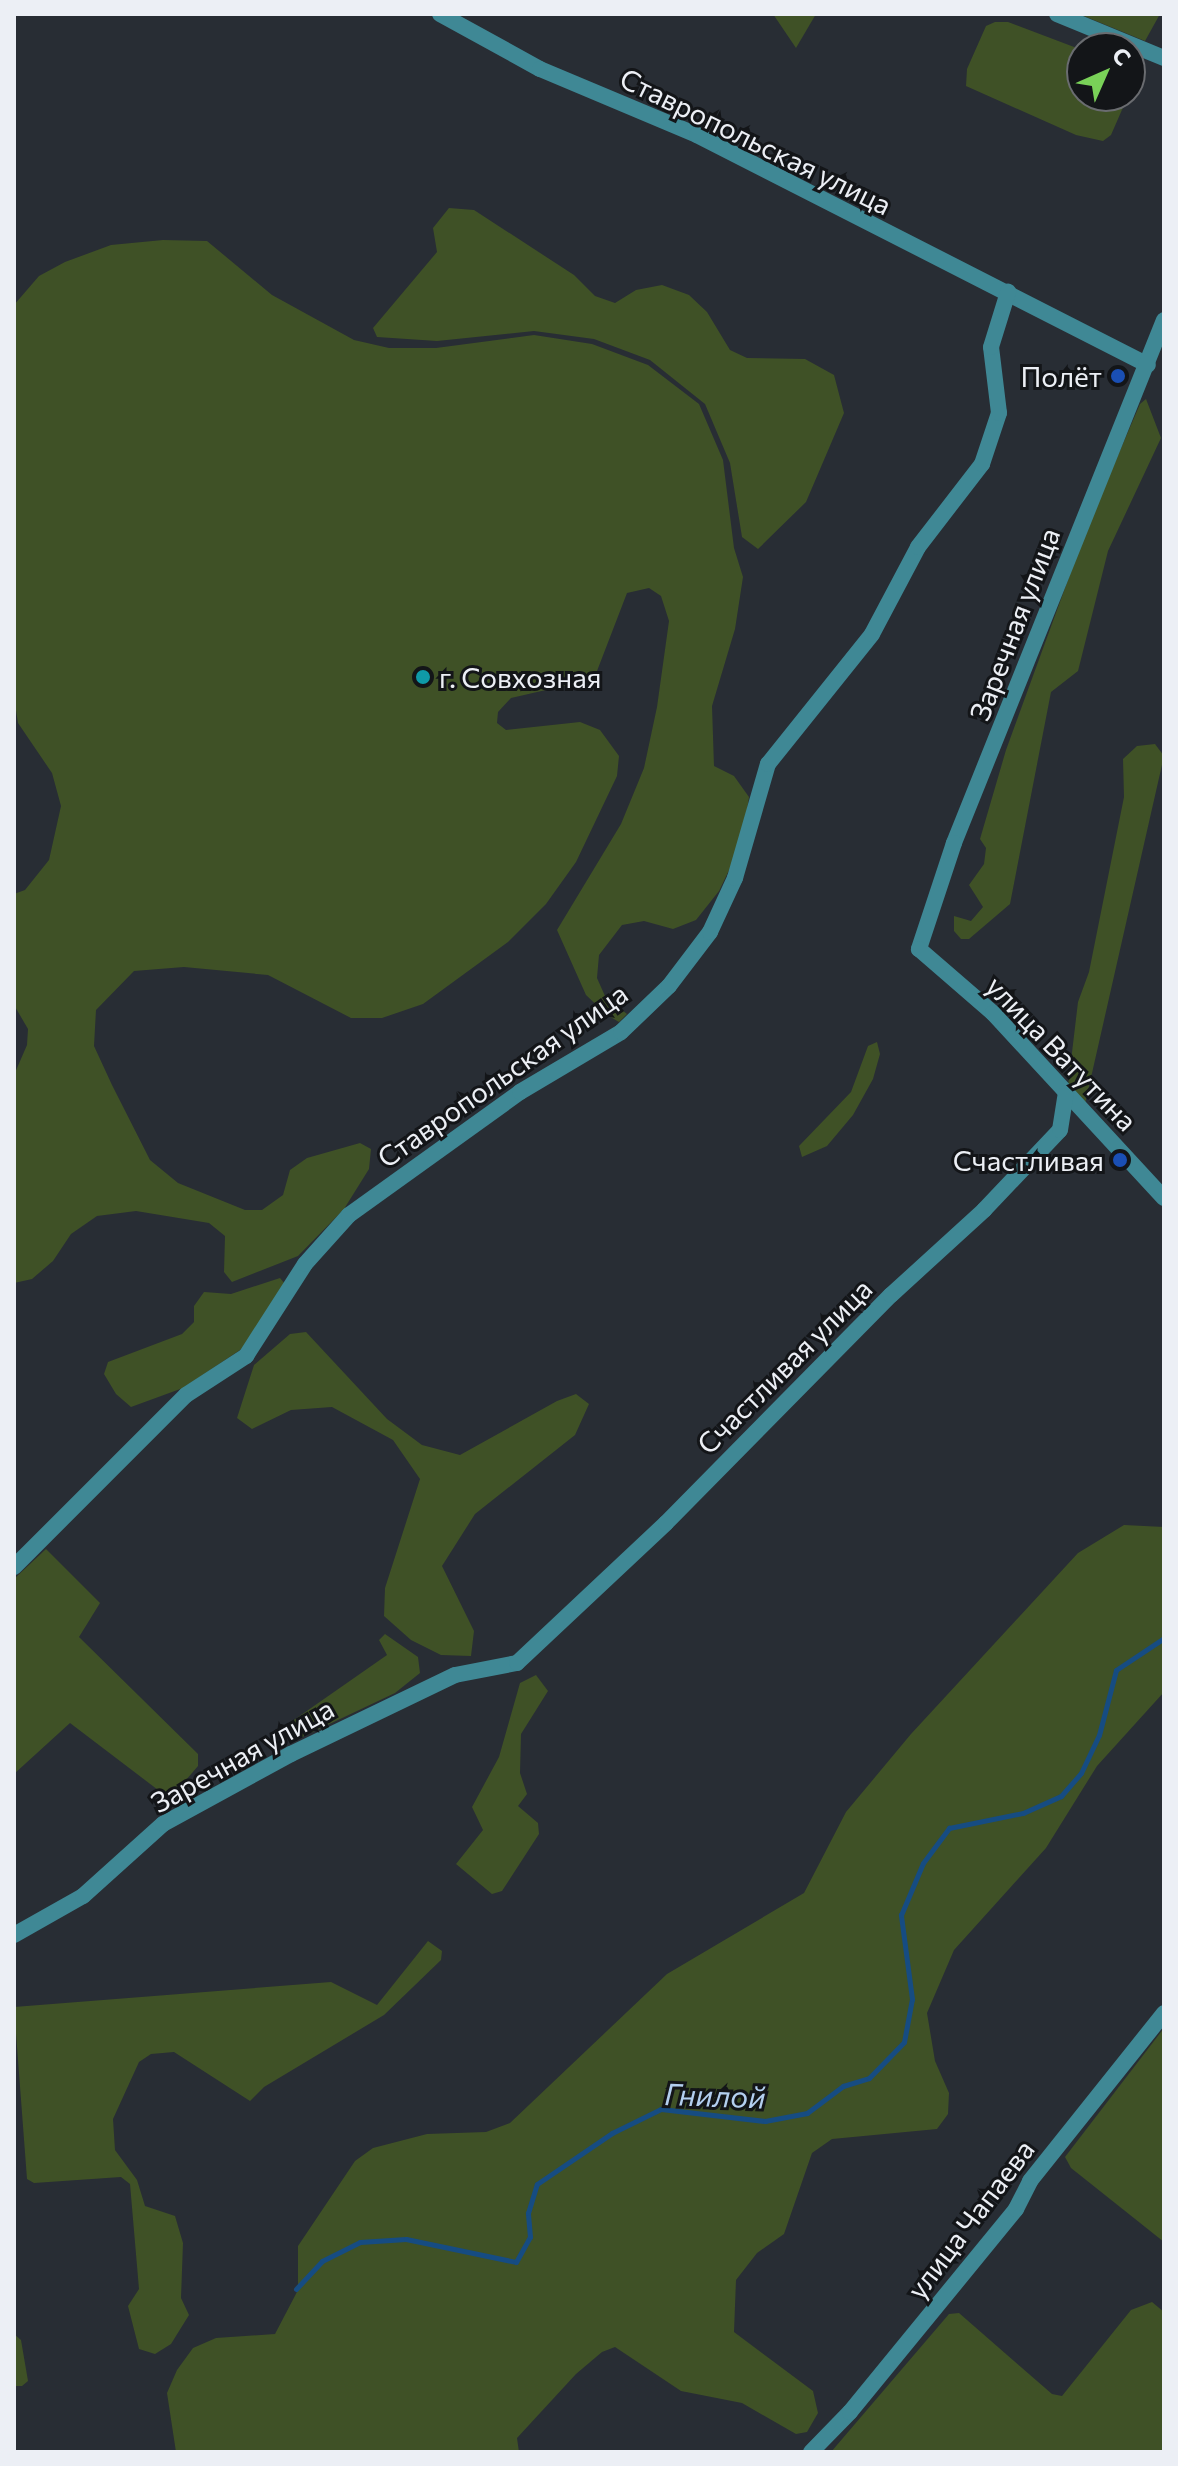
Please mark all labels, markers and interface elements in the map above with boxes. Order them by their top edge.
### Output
north arrow [1066,32,1146,112]
text: С [1107,41,1137,71]
street label: Ставропольская улица [615,61,897,221]
place label: Полёт [1020,359,1102,393]
marker: Полёт [1109,367,1127,385]
street label: Заречная улица [962,523,1066,725]
place label: г. Совхозная [439,660,601,694]
marker: г. Совхозная [414,668,432,686]
street label: улица Ватутина [980,969,1144,1137]
street label: Ставропольская улица [371,976,633,1174]
place label: Счастливая [953,1143,1104,1177]
marker: Счастливая [1111,1151,1129,1169]
street label: Счастливая улица [690,1272,878,1460]
street label: Заречная улица [145,1691,339,1819]
water label: Гнилой [664,2075,766,2115]
street label: улица Чапаева [899,2133,1041,2305]

